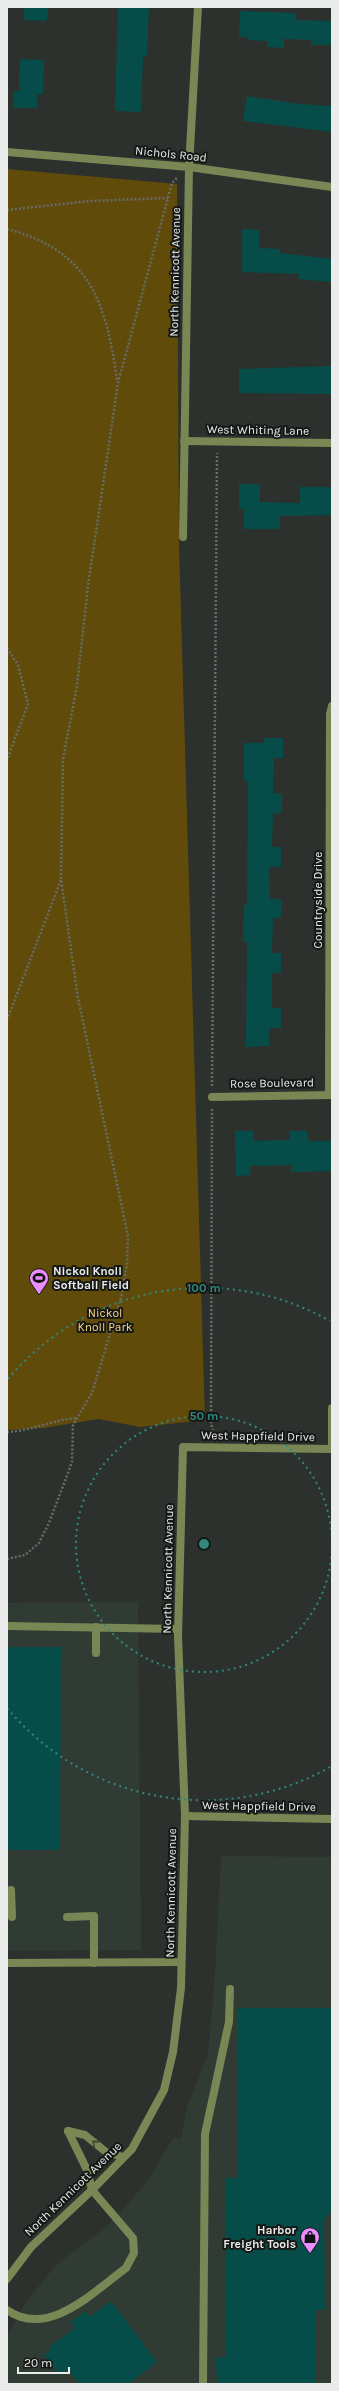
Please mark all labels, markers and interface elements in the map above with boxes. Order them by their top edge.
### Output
street label: Nichols Road [135,143,207,165]
street label: North Kennicott Avenue [167,207,183,337]
street label: West Whiting Lane [207,422,309,438]
street label: Countryside Drive [311,852,325,948]
street label: Rose Boulevard [230,1075,314,1091]
place label: Nickol Knoll Softball Field [53,1264,129,1292]
sports icon: Nickol Knoll Softball Field [28,1267,50,1295]
text: 100 m [187,1281,221,1295]
park label: Nickol Knoll Park [77,1306,133,1334]
text: 50 m [190,1409,219,1423]
street label: West Happfield Drive [201,1428,315,1444]
street label: North Kennicott Avenue [160,1504,176,1634]
centre of rings [197,1537,211,1551]
street label: West Happfield Drive [202,1798,316,1814]
street label: North Kennicott Avenue [163,1828,179,1958]
street label: North Kennicott Avenue [22,2139,124,2239]
one-way arrow [93,2141,100,2148]
place label: Harbor Freight Tools [223,2223,296,2251]
shop icon: Harbor Freight Tools [299,2226,321,2254]
scale bar [18,2349,69,2375]
text: 20 m [24,2356,52,2370]

